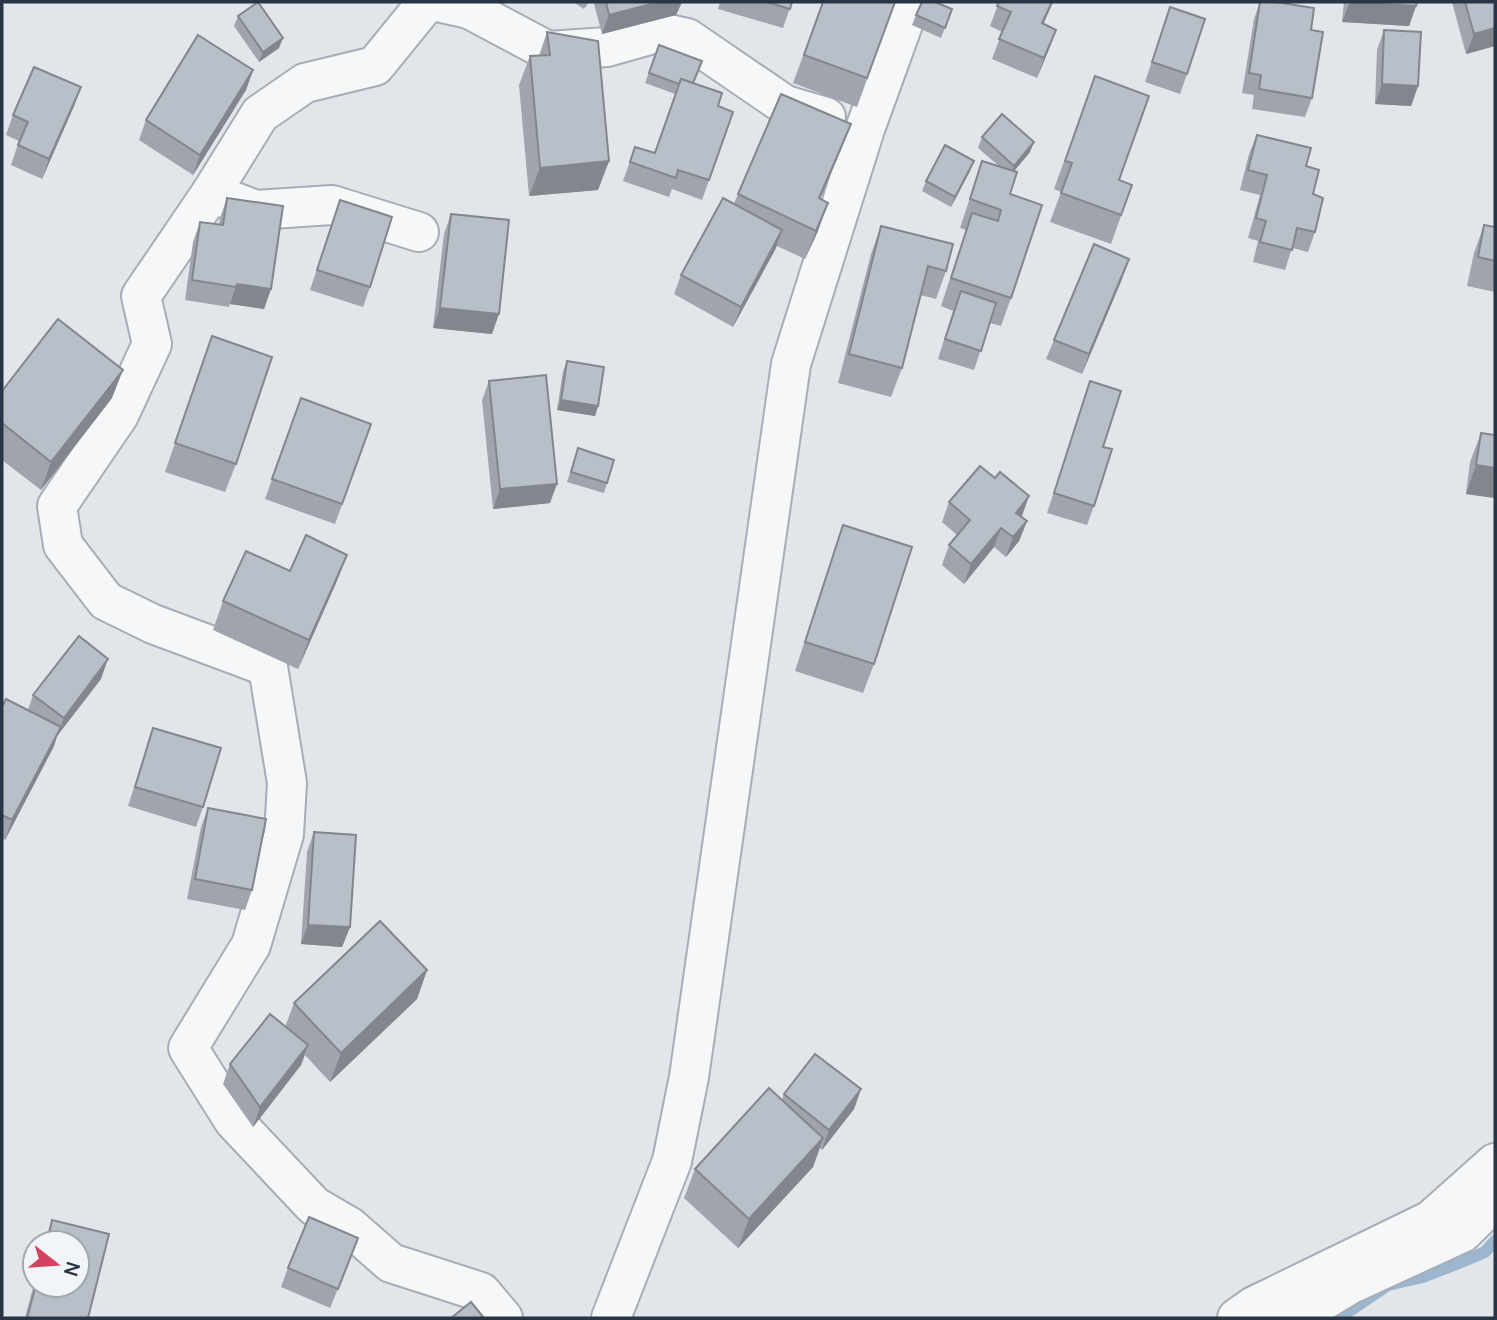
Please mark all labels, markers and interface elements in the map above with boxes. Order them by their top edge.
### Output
north arrow [21,1229,91,1299]
text: N [58,1259,87,1279]

